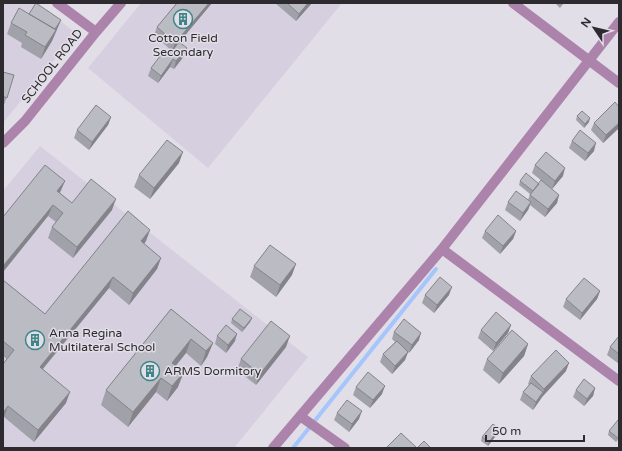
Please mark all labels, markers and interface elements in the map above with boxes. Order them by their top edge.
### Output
building icon: Cotton Field Secondary [172,8,194,30]
north arrow [574,8,614,48]
text: N [578,15,594,30]
street label: SCHOOL ROAD [19,26,85,106]
place label: Cotton Field Secondary [148,31,218,59]
place label: Anna Regina Multilateral School [49,326,155,354]
building icon: Anna Regina Multilateral School [24,329,46,351]
building icon: ARMS Dormitory [139,360,161,382]
place label: ARMS Dormitory [164,364,262,378]
scale bar [486,417,584,443]
text: 50 m [492,424,521,438]

